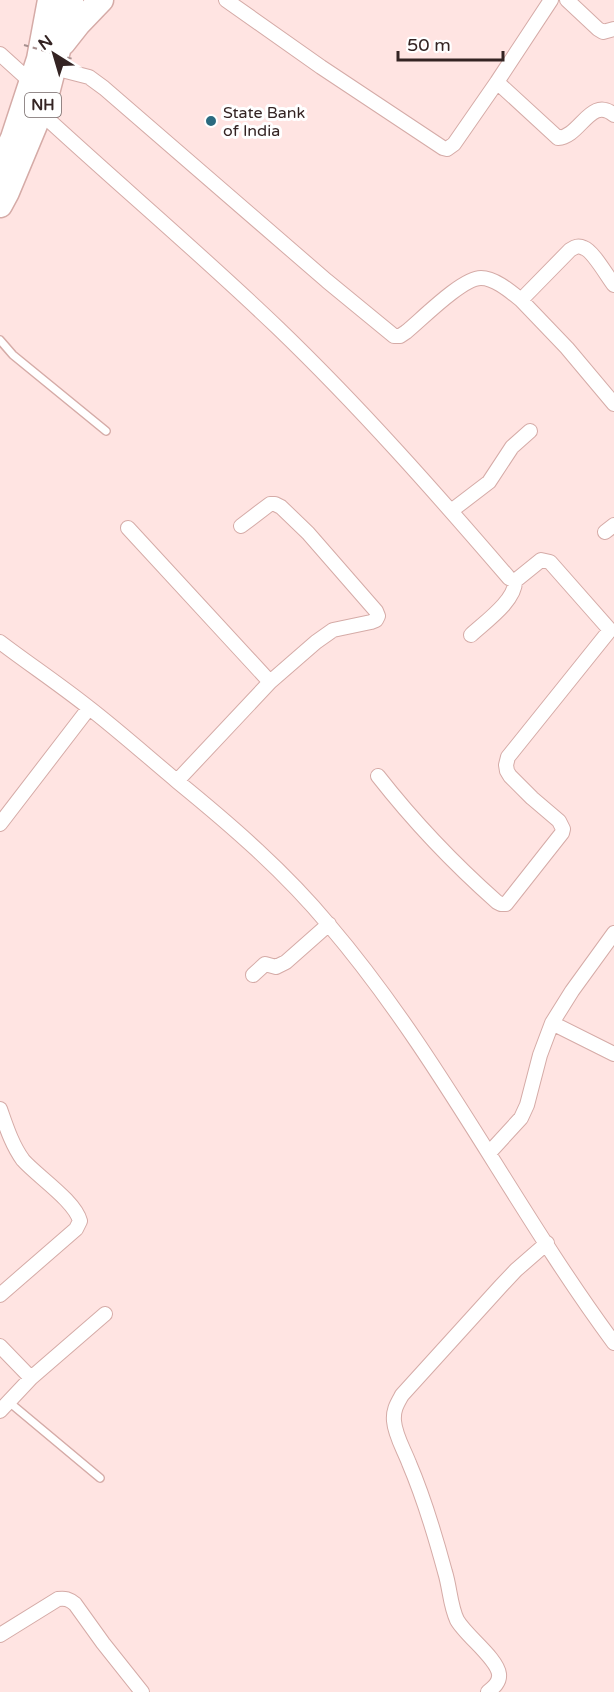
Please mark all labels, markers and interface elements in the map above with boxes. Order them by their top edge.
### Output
north arrow [24,24,84,84]
scale bar [398,24,503,62]
text: N [34,31,57,55]
text: 50 m [407,34,451,56]
road number: NH [25,93,61,117]
place label: State Bank of India [223,103,305,141]
marker: State Bank of India [204,114,218,128]

